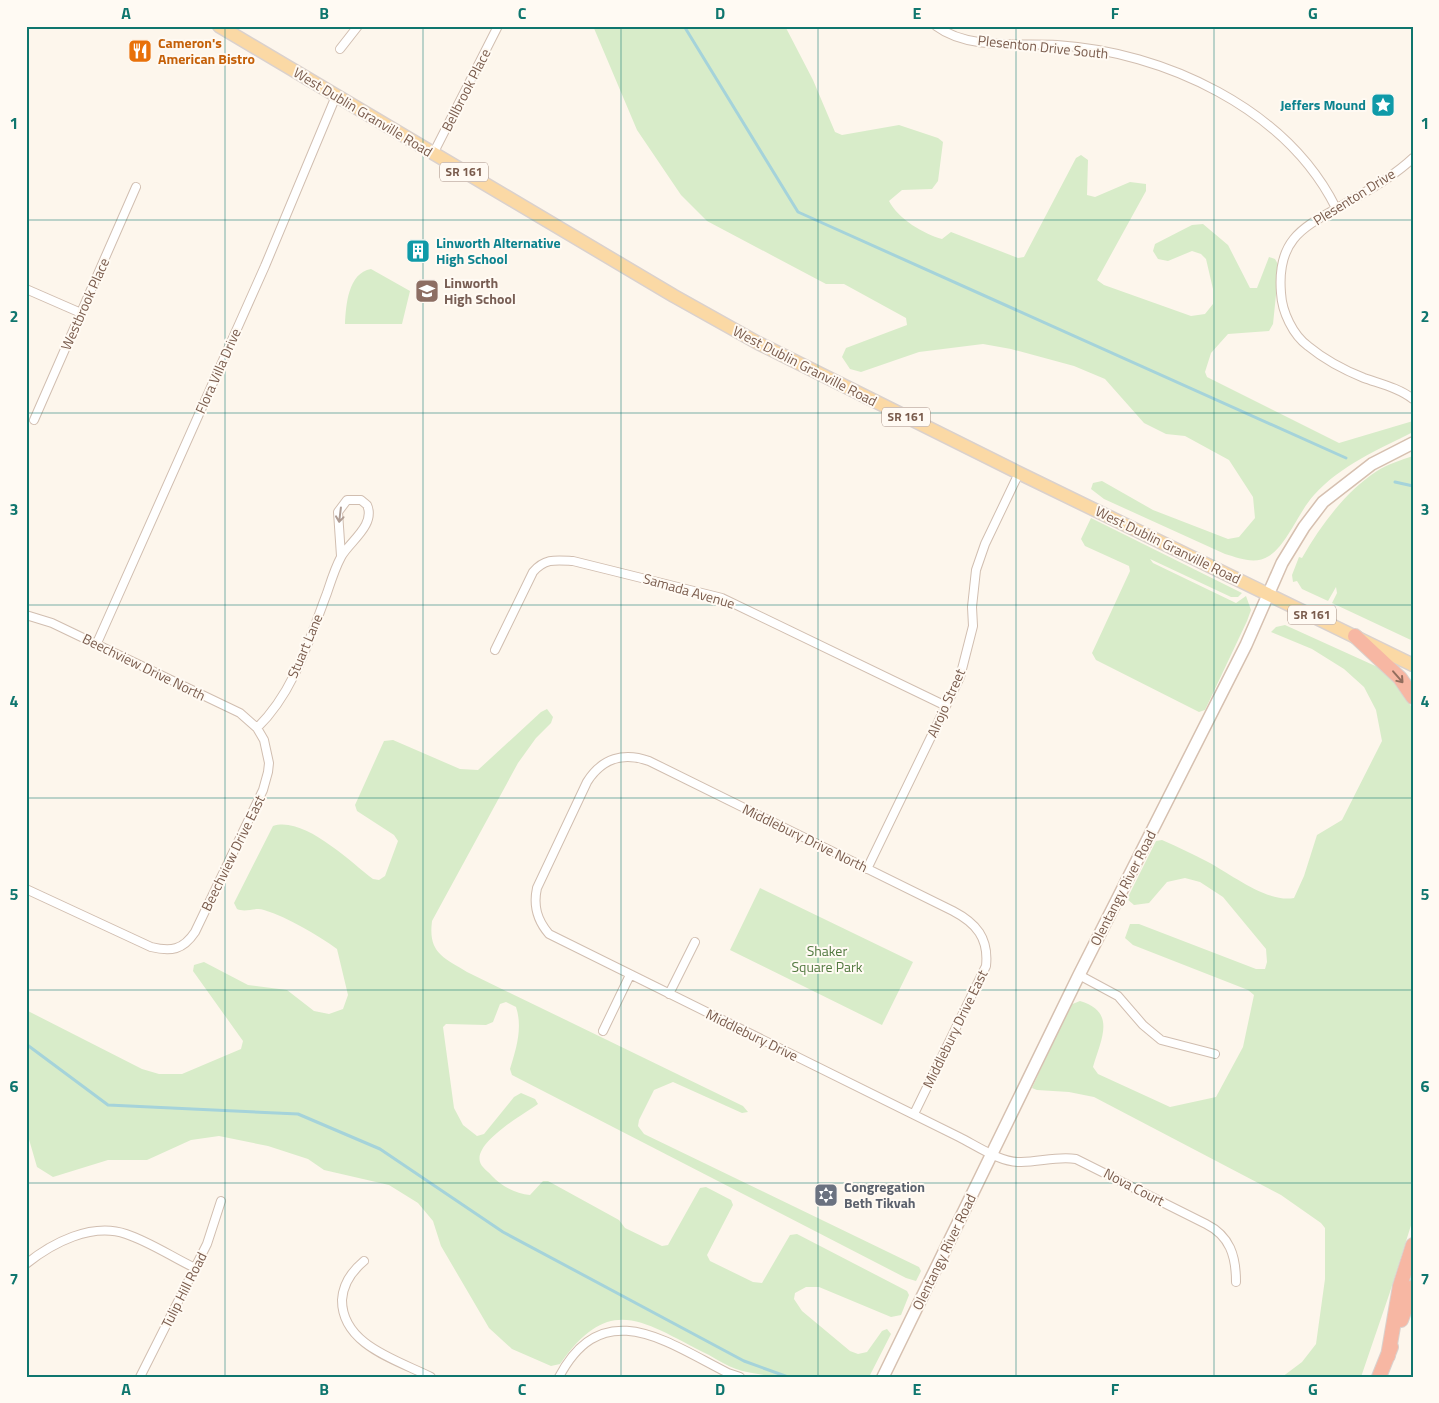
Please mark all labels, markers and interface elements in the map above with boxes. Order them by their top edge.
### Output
text: A [121,1,131,25]
text: B [319,1,329,25]
text: C [518,1,527,25]
text: D [715,1,725,25]
text: E [913,1,922,25]
text: F [1111,1,1120,25]
text: G [1308,1,1318,25]
street label: Plesenton Drive South [977,29,1109,64]
place label: Cameron's American Bistro [158,32,255,69]
restaurant icon: Cameron's American Bistro [127,38,153,64]
street label: Bellbrook Place [436,45,495,135]
street label: West Dublin Granville Road [290,62,437,162]
place icon: Jeffers Mound [1370,92,1396,118]
place label: Jeffers Mound [1280,94,1366,115]
text: 1 [10,111,18,135]
text: 1 [1421,111,1429,135]
road number: SR 161 [440,162,488,182]
street label: Plesenton Drive [1309,163,1399,230]
place label: Linworth Alternative High School [436,232,561,269]
building icon: Linworth Alternative High School [405,238,431,264]
street label: Westbrook Place [55,254,114,353]
place label: Linworth High School [444,272,516,309]
school or university icon: Linworth High School [414,278,440,304]
text: 2 [10,304,18,328]
text: 2 [1421,304,1429,328]
street label: West Dublin Granville Road [730,320,881,411]
street label: Flora Villa Drive [189,325,246,417]
road number: SR 161 [882,408,930,427]
text: 3 [10,497,18,521]
text: 3 [1421,497,1429,521]
street label: West Dublin Granville Road [1092,500,1244,589]
one-way arrow [335,506,345,522]
street label: Samada Avenue [641,567,738,614]
road number: SR 161 [1288,606,1336,624]
street label: Stuart Lane [282,610,327,681]
street label: Beechview Drive North [79,628,209,705]
street label: Alrojo Street [921,665,970,741]
one-way arrow [1393,670,1404,683]
text: 4 [10,689,19,713]
text: 4 [1421,689,1430,713]
street label: Beechview Drive East [195,791,270,914]
street label: Middlebury Drive North [739,798,871,877]
street label: Olentangy River Road [1084,826,1161,949]
text: 5 [10,882,19,906]
text: 5 [1421,882,1430,906]
park label: Shaker Square Park [791,940,863,977]
street label: Middlebury Drive East [917,966,992,1091]
street label: Middlebury Drive [703,1003,802,1066]
text: 6 [10,1074,19,1098]
text: 6 [1421,1074,1430,1098]
street label: Nova Court [1100,1162,1168,1211]
place label: Congregation Beth Tikvah [844,1176,925,1213]
synagogue icon: Congregation Beth Tikvah [813,1182,839,1208]
street label: Olentangy River Road [906,1190,981,1314]
street label: Tulip Hill Road [155,1248,212,1331]
text: 7 [10,1267,18,1291]
text: 7 [1421,1267,1429,1291]
text: A [121,1377,131,1401]
text: B [319,1377,329,1401]
text: C [518,1377,527,1401]
text: D [715,1377,725,1401]
text: E [913,1377,922,1401]
text: F [1111,1377,1120,1401]
text: G [1308,1377,1318,1401]

